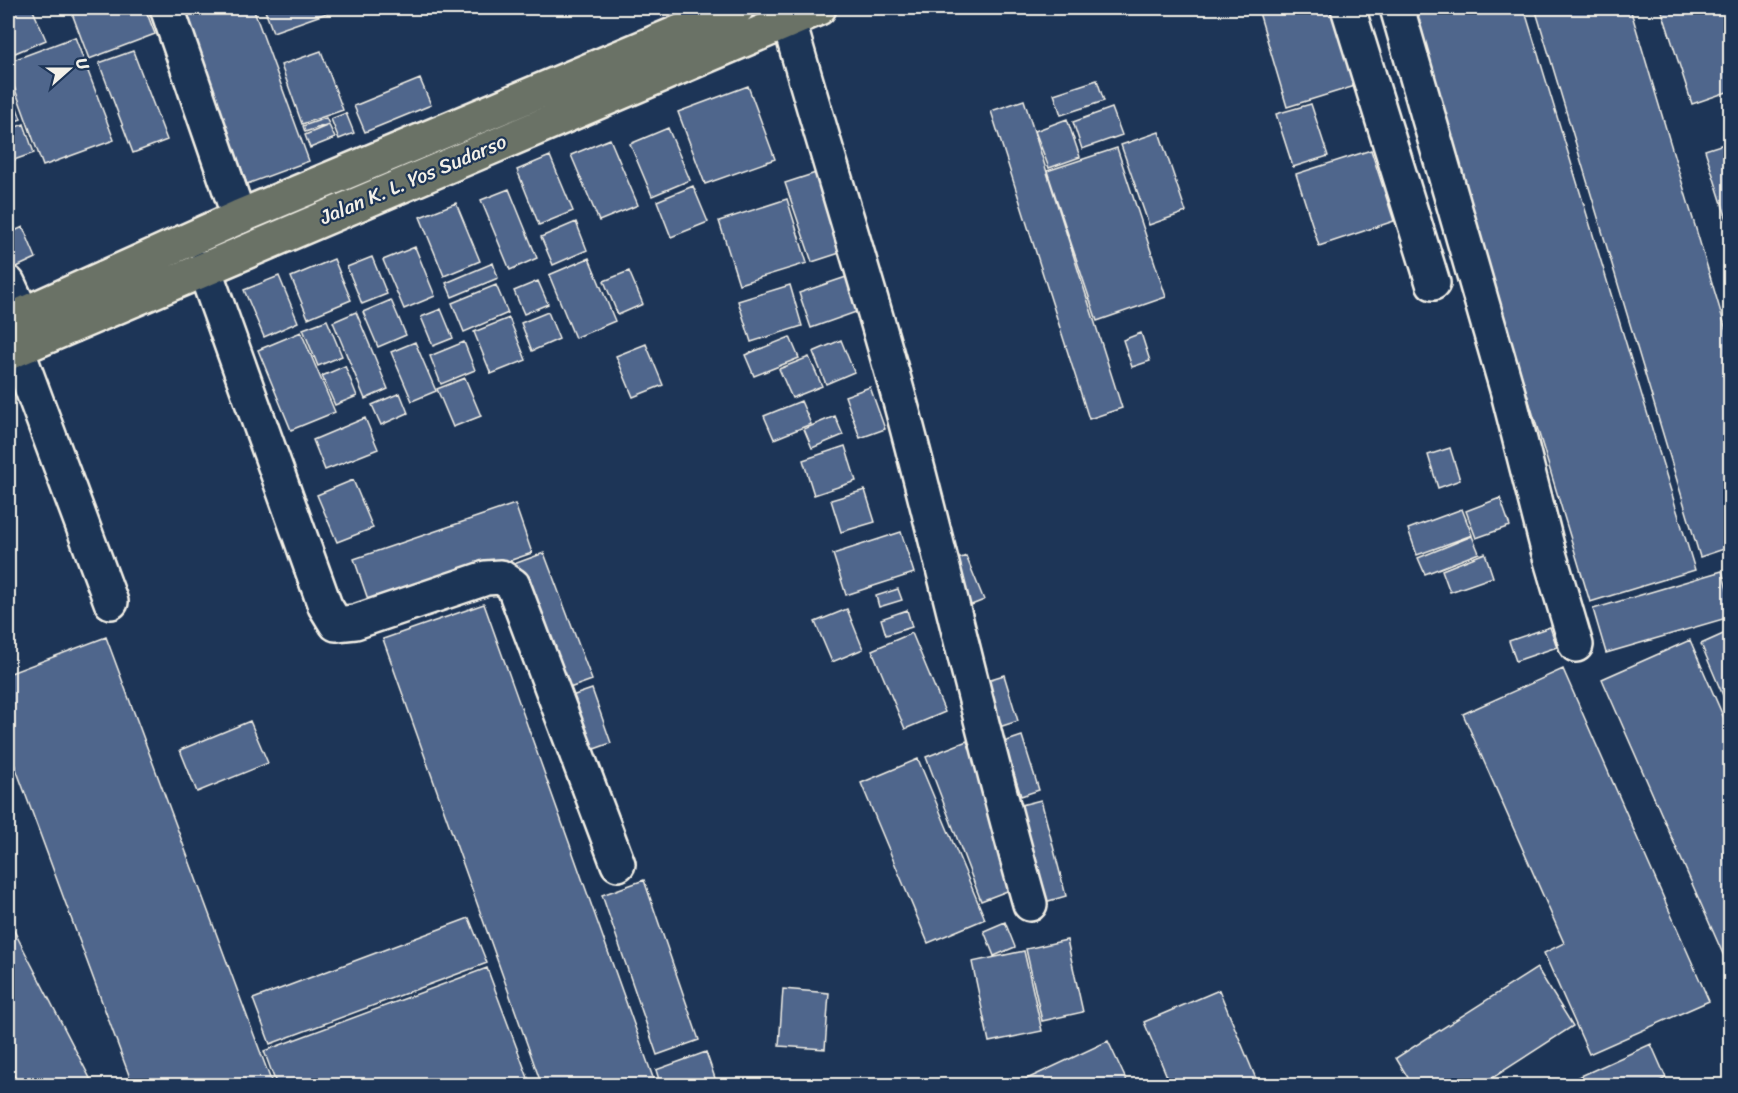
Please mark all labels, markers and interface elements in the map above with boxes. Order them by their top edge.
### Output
north arrow [39,39,99,99]
text: U [67,54,98,75]
street label: Jalan K. L. Yos Sudarso [313,124,512,235]

